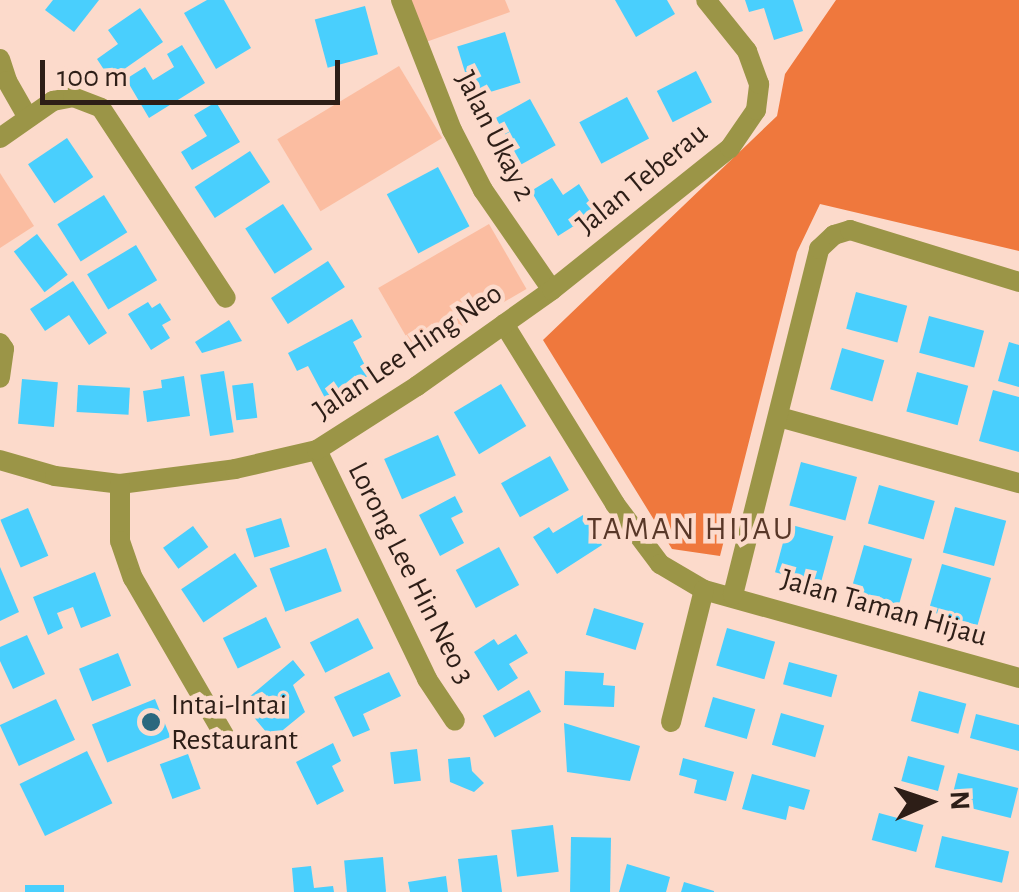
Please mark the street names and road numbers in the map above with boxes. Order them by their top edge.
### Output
street label: Jalan Ukay 2 [447,65,543,207]
street label: Jalan Teberau [569,115,715,243]
street label: Jalan Lee Hing Neo [307,276,509,428]
street label: Lorong Lee Hin Neo 3 [340,456,482,690]
street label: Jalan Taman Hijau [777,561,991,655]

